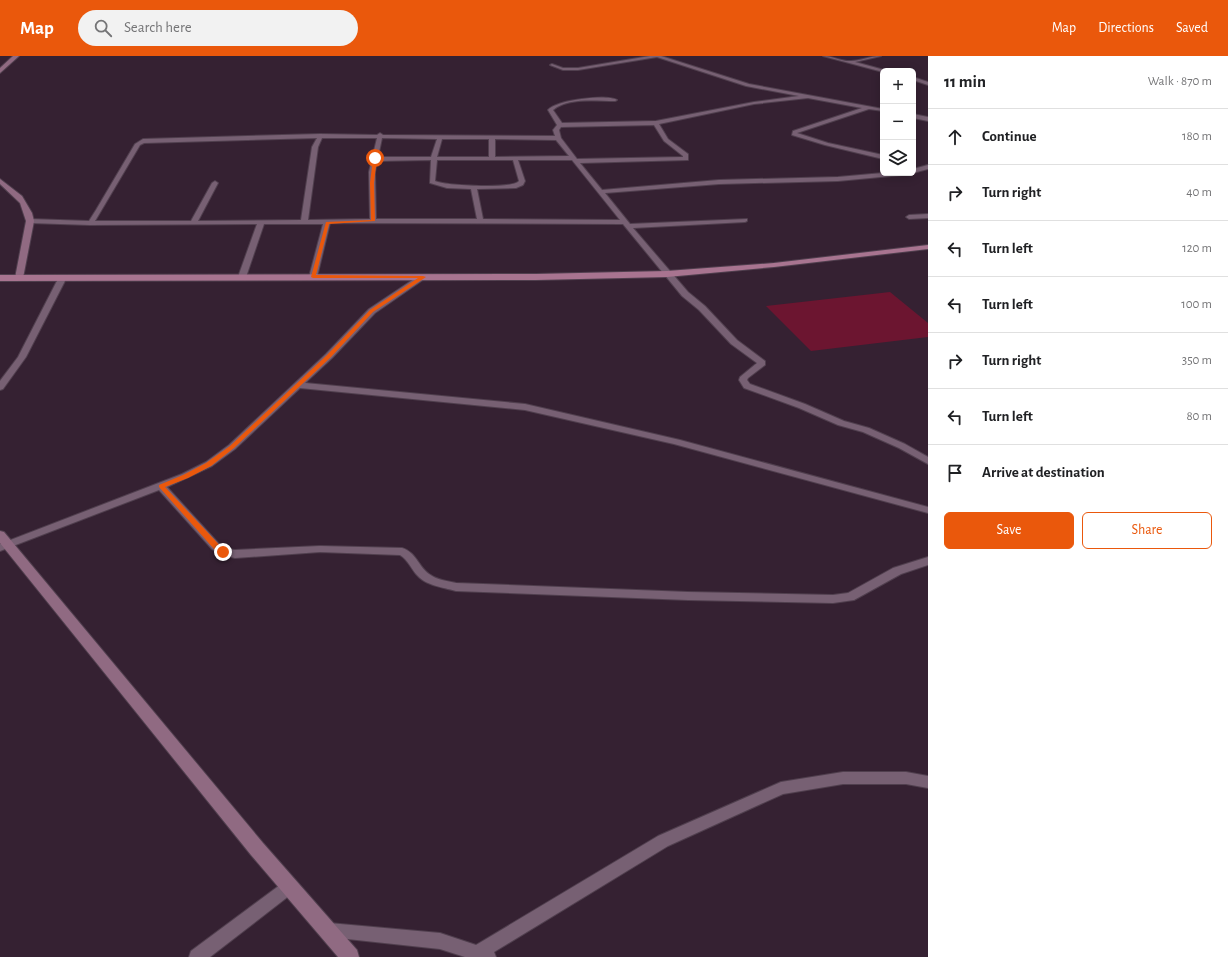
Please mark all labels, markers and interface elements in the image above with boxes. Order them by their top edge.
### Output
search box [78,10,358,46]
icon: search [92,17,114,39]
text: Map [20,19,54,38]
text: Search here [124,20,192,35]
text: Map [1052,21,1076,35]
text: Directions [1098,21,1154,35]
text: Saved [1176,21,1208,35]
map controls [880,68,916,176]
button: + [880,68,916,104]
text: 11 min [944,73,986,90]
text: Walk · 870 m [1148,75,1212,88]
button: − [880,104,916,140]
icon: ahead [944,126,966,148]
text: Continue [982,129,1037,144]
text: 180 m [1182,130,1212,143]
button: layers [880,140,916,176]
route start [366,149,384,167]
icon: right [944,182,966,204]
text: Turn right [982,185,1041,200]
text: 40 m [1186,186,1212,199]
icon: left [944,238,966,260]
text: Turn left [982,241,1033,256]
text: 120 m [1182,242,1212,255]
icon: left [944,294,966,316]
text: Turn left [982,297,1033,312]
text: 100 m [1181,298,1212,311]
icon: right [944,350,966,372]
text: Turn right [982,353,1041,368]
text: 350 m [1182,354,1212,367]
icon: left [944,406,966,428]
text: Turn left [982,409,1033,424]
text: 80 m [1186,410,1212,423]
icon: arrive [944,462,966,484]
text: Arrive at destination [982,465,1105,480]
button: Save [944,512,1074,549]
button: Share [1082,512,1212,549]
route end [214,543,232,561]

